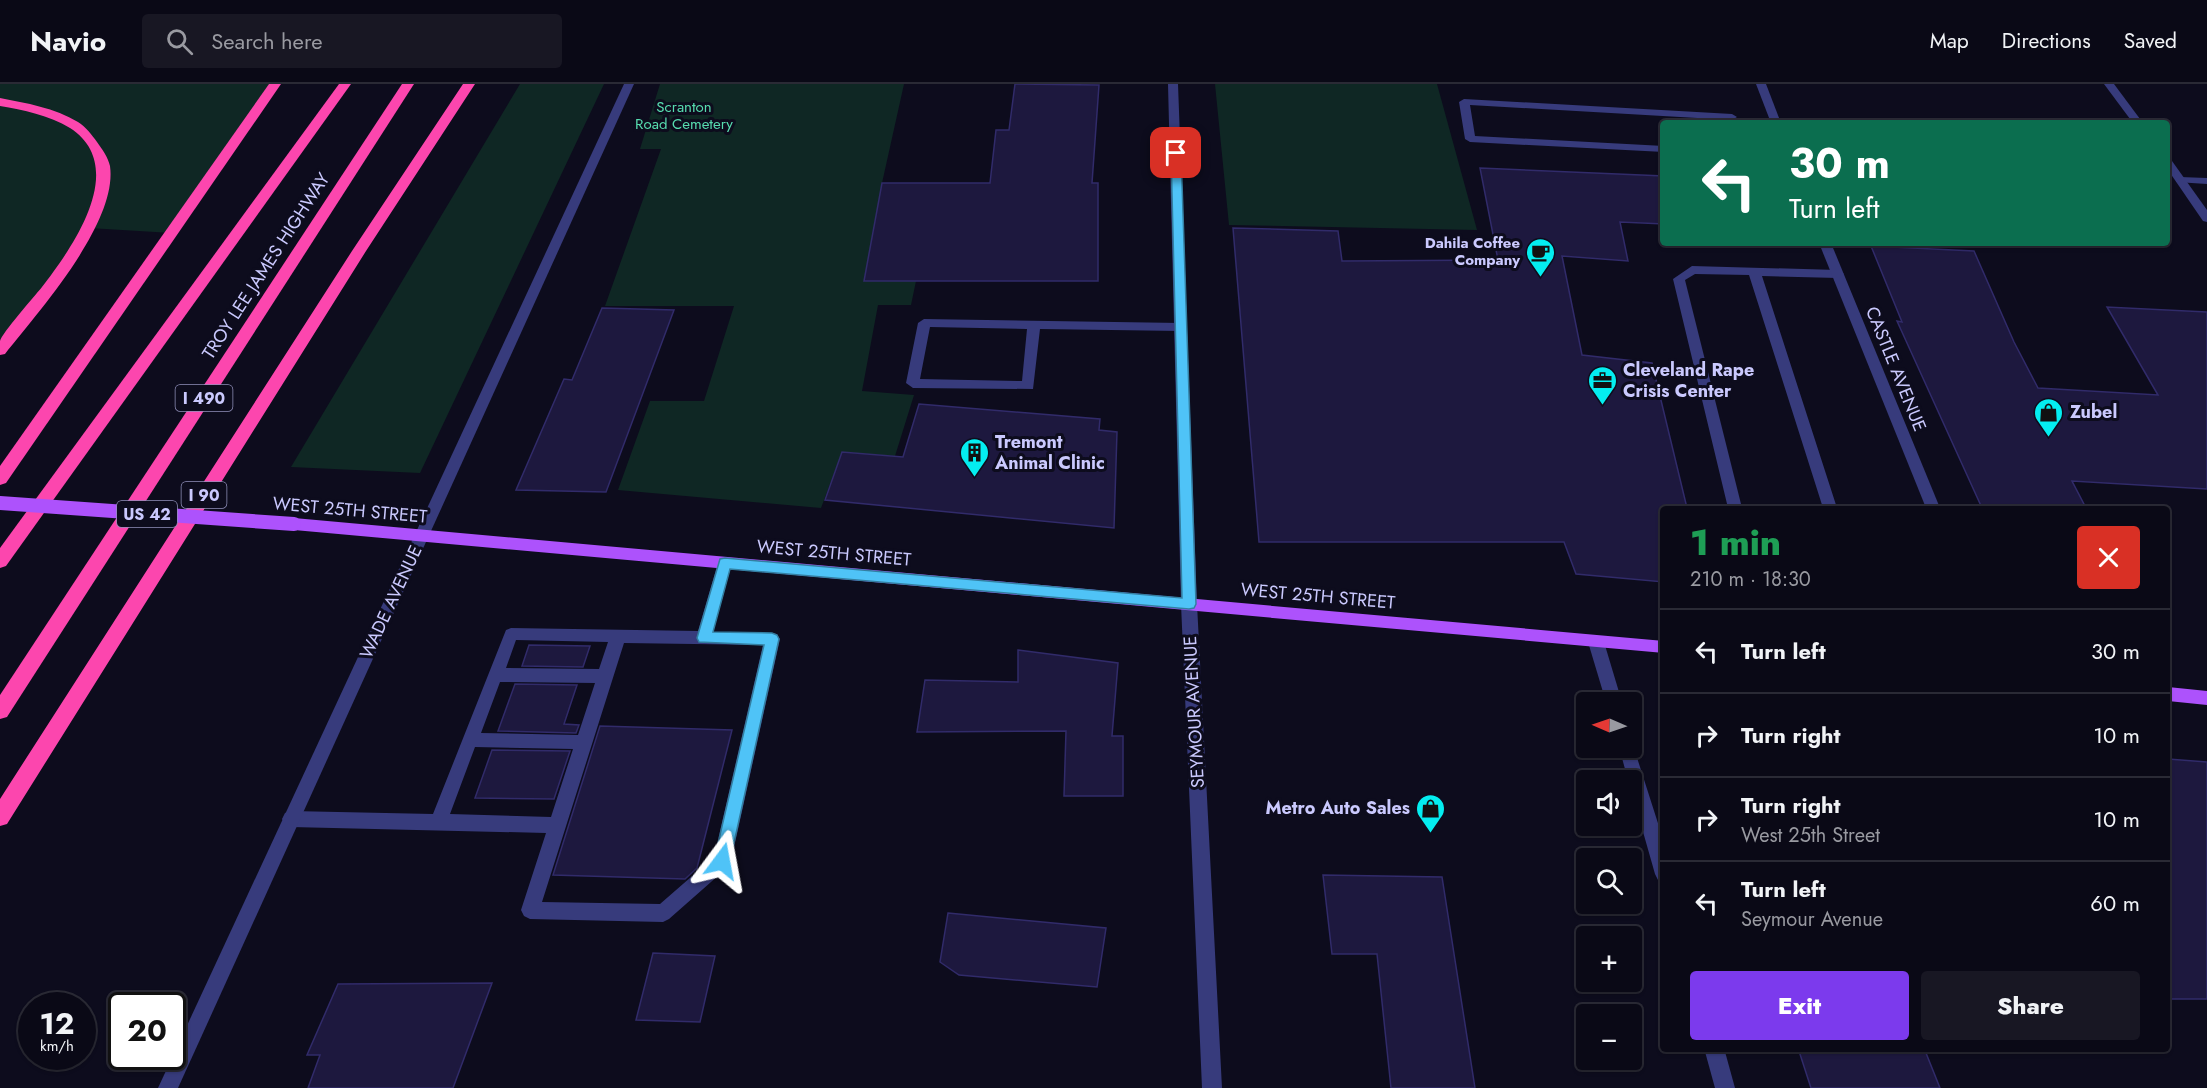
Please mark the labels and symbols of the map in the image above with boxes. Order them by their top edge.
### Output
park label: Scranton Road Cemetery [635,96,733,135]
pin [1150,127,1201,178]
street label: TROY LEE JAMES HIGHWAY [196,167,337,364]
place label: Dahila Coffee Company [1425,232,1520,271]
cafe icon: Dahila Coffee Company [1525,236,1557,278]
street label: CASTLE AVENUE [1859,303,1933,435]
place label: Cleveland Rape Crisis Center [1623,357,1754,404]
office icon: Cleveland Rape Crisis Center [1586,364,1618,406]
road number: I 490 [176,385,232,411]
shop icon: Zubel [2033,396,2065,438]
place label: Zubel [2070,399,2117,425]
place label: Tremont Animal Clinic [994,429,1105,476]
building icon: Tremont Animal Clinic [958,436,990,478]
road number: I 90 [182,482,226,508]
street label: WEST 25TH STREET [272,490,429,530]
road number: US 42 [117,501,177,527]
street label: WEST 25TH STREET [756,533,913,573]
street label: WADE AVENUE [353,541,429,663]
street label: WEST 25TH STREET [1240,576,1397,616]
street label: SEYMOUR AVENUE [1177,635,1211,789]
north arrow [1576,692,1642,758]
shop icon: Metro Auto Sales [1415,792,1447,834]
place label: Metro Auto Sales [1265,795,1410,821]
position arrow [690,829,754,893]
speed limit sign: 20 [108,992,186,1070]

